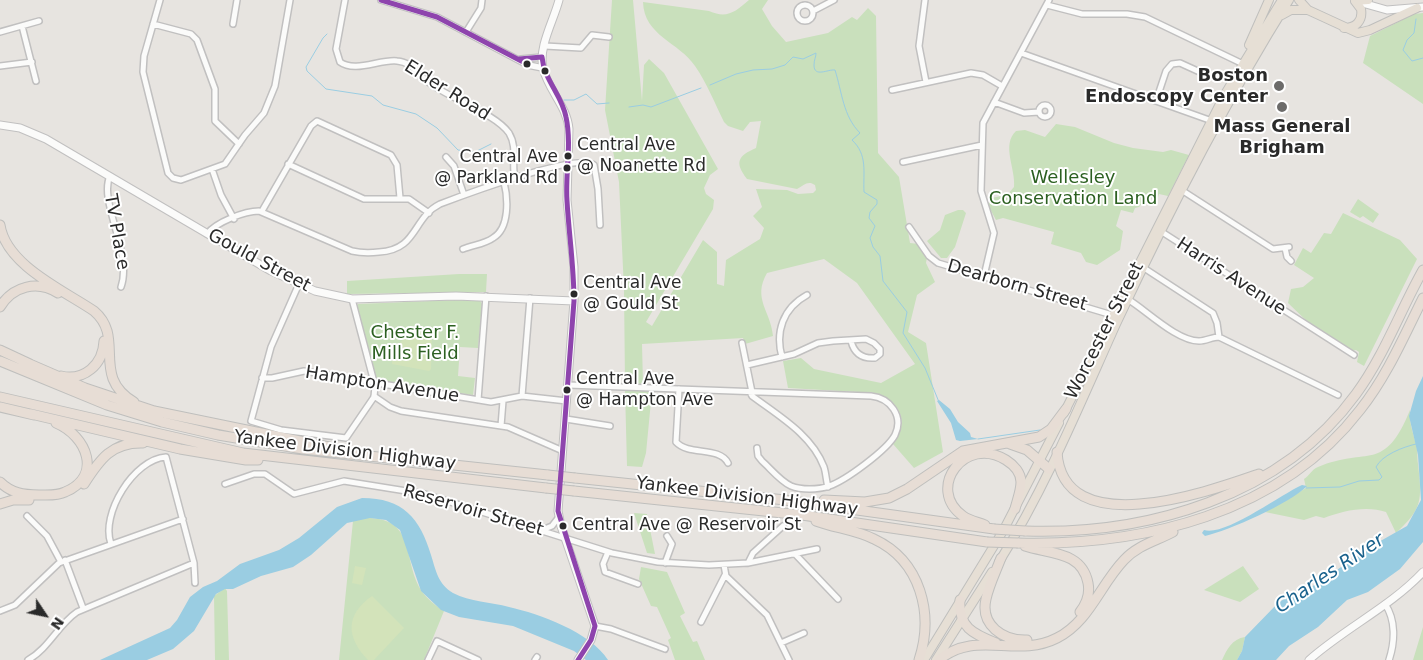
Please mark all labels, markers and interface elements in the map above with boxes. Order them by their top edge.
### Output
street label: Elder Road [400,56,494,126]
unlabelled marker [522,59,532,69]
place label: Boston Endoscopy Center [1085,65,1268,108]
unlabelled marker [540,66,550,76]
marker: Boston Endoscopy Center [1272,79,1286,93]
marker: Mass General Brigham [1275,100,1289,114]
place label: Mass General Brigham [1214,116,1350,158]
place label: Central Ave @ Noanette Rd [577,136,706,176]
place label: Central Ave @ Parkland Rd [434,148,558,188]
marker: Central Ave @ Noanette Rd [563,151,573,161]
marker: Central Ave @ Parkland Rd [562,163,572,173]
park label: Wellesley Conservation Land [989,167,1157,210]
street label: TV Place [99,192,133,272]
street label: Gould Street [204,225,314,297]
street label: Harris Avenue [1172,234,1290,320]
street label: Dearborn Street [944,256,1090,316]
street label: Worcester Street [1061,259,1149,403]
place label: Central Ave @ Gould St [583,274,681,314]
marker: Central Ave @ Gould St [569,289,579,299]
park label: Chester F. Mills Field [371,322,459,364]
street label: Hampton Avenue [303,362,461,408]
place label: Central Ave @ Hampton Ave [576,370,713,410]
marker: Central Ave @ Hampton Ave [562,385,572,395]
street label: Yankee Division Highway [233,427,457,475]
street label: Yankee Division Highway [635,473,859,521]
street label: Reservoir Street [400,481,546,541]
place label: Central Ave @ Reservoir St [572,516,801,536]
marker: Central Ave @ Reservoir St [558,521,568,531]
water label: Charles River [1271,529,1389,619]
north arrow [20,590,70,640]
text: N [48,614,67,633]

